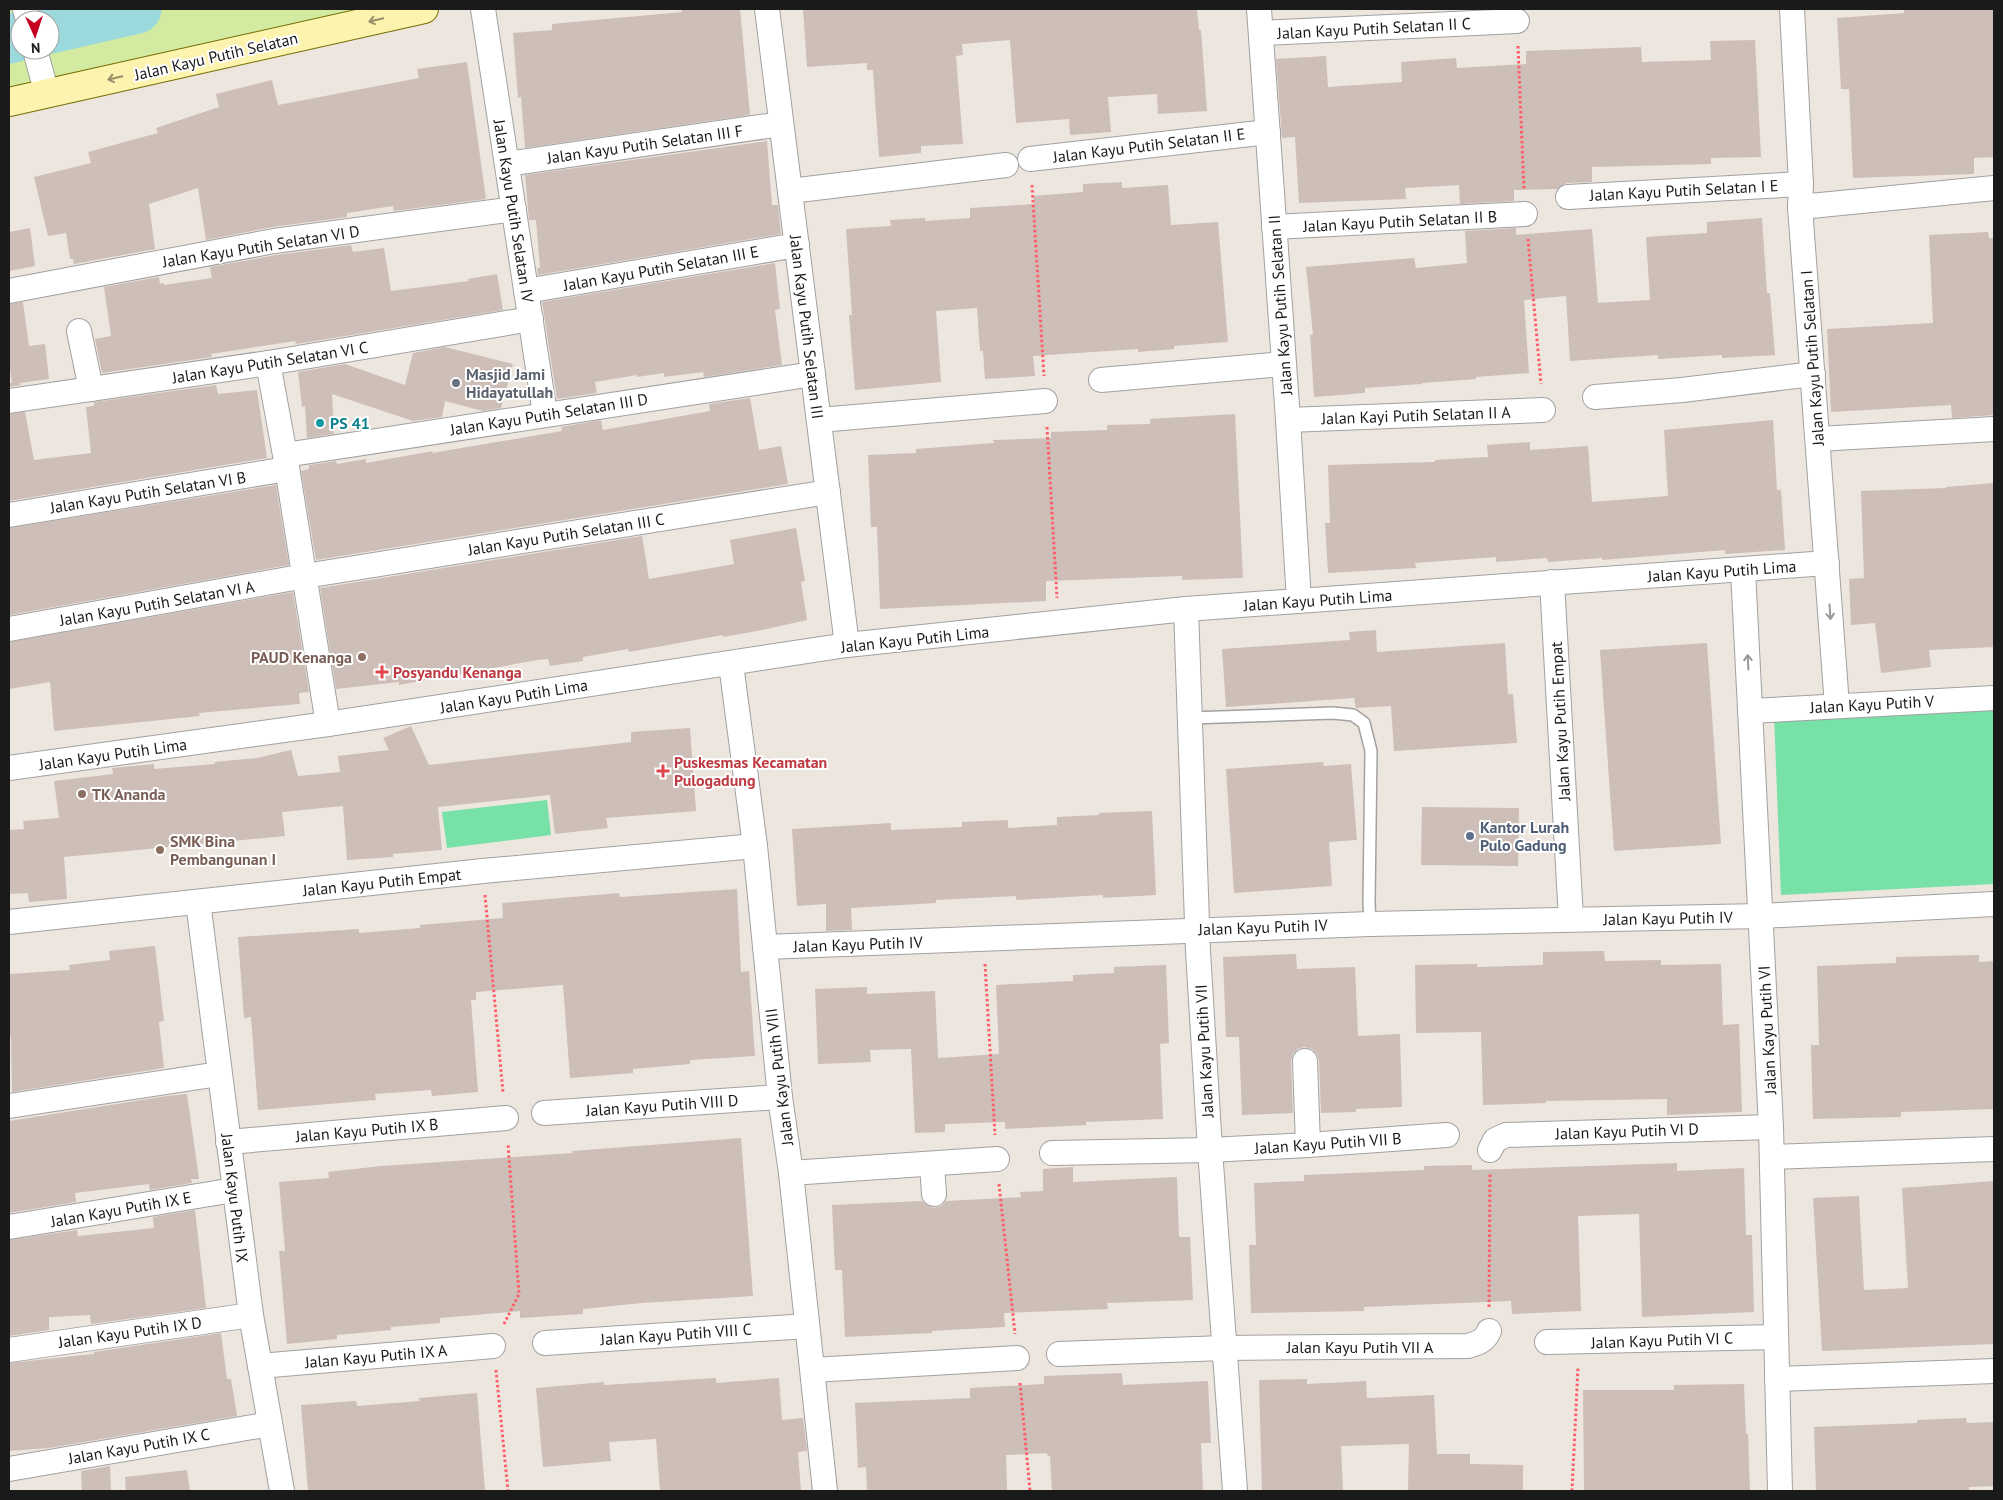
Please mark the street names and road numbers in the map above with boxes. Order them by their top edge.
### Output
street label: Jalan Kayu Putih Selatan II C [1276,13,1471,43]
street label: Jalan Kayu Putih Selatan [131,27,300,85]
street label: Jalan Kayu Putih Selatan IV [490,117,538,305]
street label: Jalan Kayu Putih Selatan III F [545,120,744,168]
street label: Jalan Kayu Putih Selatan II E [1051,123,1246,167]
street label: Jalan Kayu Putih Selatan I E [1588,175,1779,205]
street label: Jalan Kayu Putih Selatan II B [1302,206,1497,236]
street label: Jalan Kayu Putih Selatan II [1264,214,1296,397]
street label: Jalan Kayu Putih Selatan VI D [160,221,361,272]
street label: Jalan Kayu Putih Selatan III [786,233,828,420]
street label: Jalan Kayu Putih Selatan III E [561,241,760,295]
street label: Jalan Kayu Putih Selatan I [1796,270,1828,447]
street label: Jalan Kayu Putih Selatan VI C [170,337,369,388]
street label: Jalan Kayu Putih Selatan III D [448,388,649,440]
street label: Jalan Kayi Putih Selatan II A [1320,402,1512,428]
street label: Jalan Kayu Putih Selatan VI B [48,467,247,518]
street label: Jalan Kayu Putih Selatan III C [465,509,666,560]
street label: Jalan Kayu Putih Lima [1646,556,1797,586]
street label: Jalan Kayu Putih Selatan VI A [57,576,257,630]
street label: Jalan Kayu Putih Lima [1242,585,1393,615]
street label: Jalan Kayu Putih Lima [839,621,990,657]
street label: Jalan Kayu Putih Empat [1546,640,1574,802]
street label: Jalan Kayu Putih Lima [438,674,589,718]
street label: Jalan Kayu Putih V [1808,691,1935,717]
street label: Jalan Kayu Putih Lima [37,734,188,774]
street label: Jalan Kayu Putih Empat [301,864,463,900]
street label: Jalan Kayu Putih IV [1602,907,1734,929]
street label: Jalan Kayu Putih IV [1197,915,1329,939]
street label: Jalan Kayu Putih IV [792,932,924,956]
street label: Jalan Kayu Putih VI [1754,965,1780,1096]
street label: Jalan Kayu Putih VII [1191,984,1218,1119]
street label: Jalan Kayu Putih VIII [761,1007,797,1148]
street label: Jalan Kayu Putih VIII D [584,1090,739,1120]
street label: Jalan Kayu Putih IX B [294,1114,439,1146]
street label: Jalan Kayu Putih VI D [1554,1119,1699,1144]
street label: Jalan Kayu Putih VII B [1253,1128,1402,1158]
street label: Jalan Kayu Putih IX [217,1131,253,1264]
street label: Jalan Kayu Putih IX E [48,1187,193,1231]
street label: Jalan Kayu Putih IX D [56,1312,203,1352]
street label: Jalan Kayu Putih VIII C [599,1319,752,1349]
street label: Jalan Kayu Putih VI C [1590,1328,1733,1353]
street label: Jalan Kayu Putih VII A [1286,1337,1434,1357]
street label: Jalan Kayu Putih IX A [303,1340,449,1372]
street label: Jalan Kayu Putih IX C [66,1424,211,1468]

